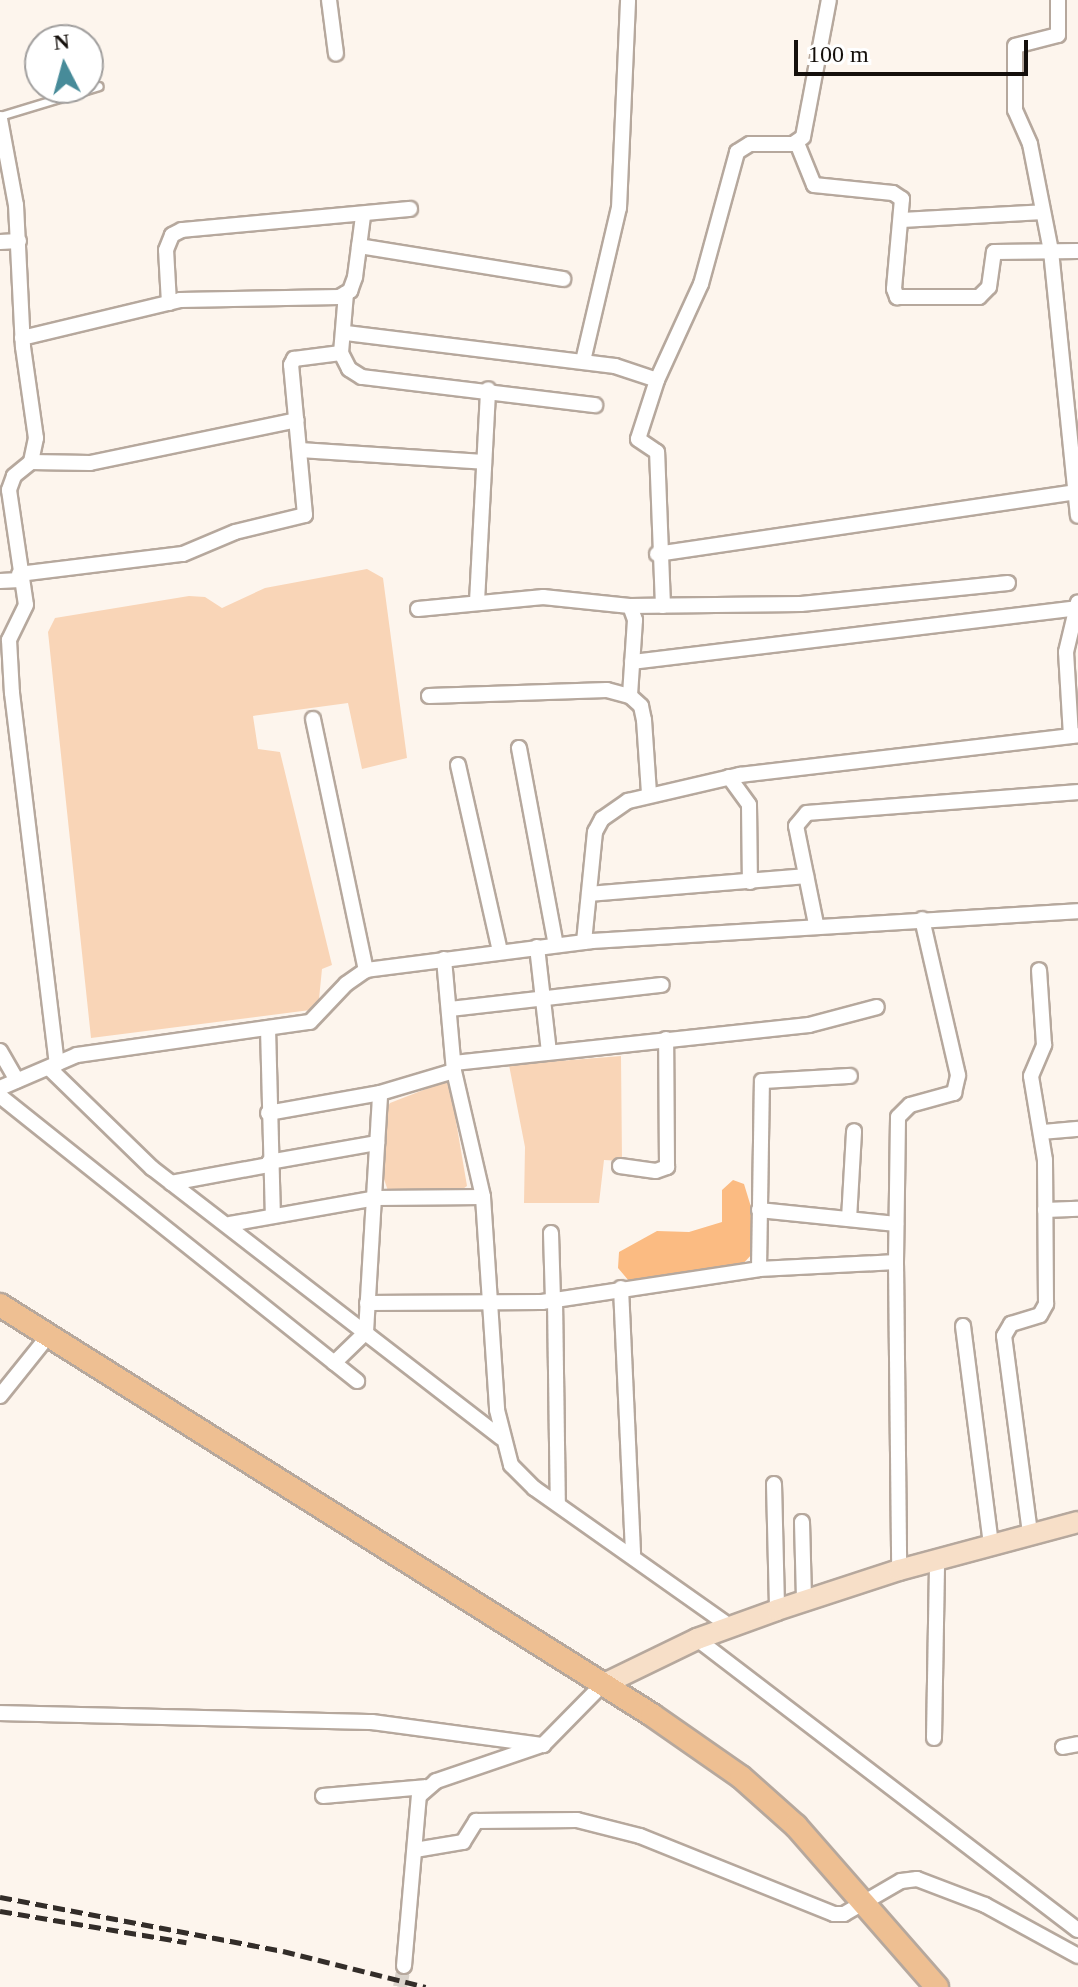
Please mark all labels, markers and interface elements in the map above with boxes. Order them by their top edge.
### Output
north arrow [24,24,104,104]
scale bar [798,24,1032,74]
text: N [52,28,71,55]
text: 100 m [808,41,869,67]

